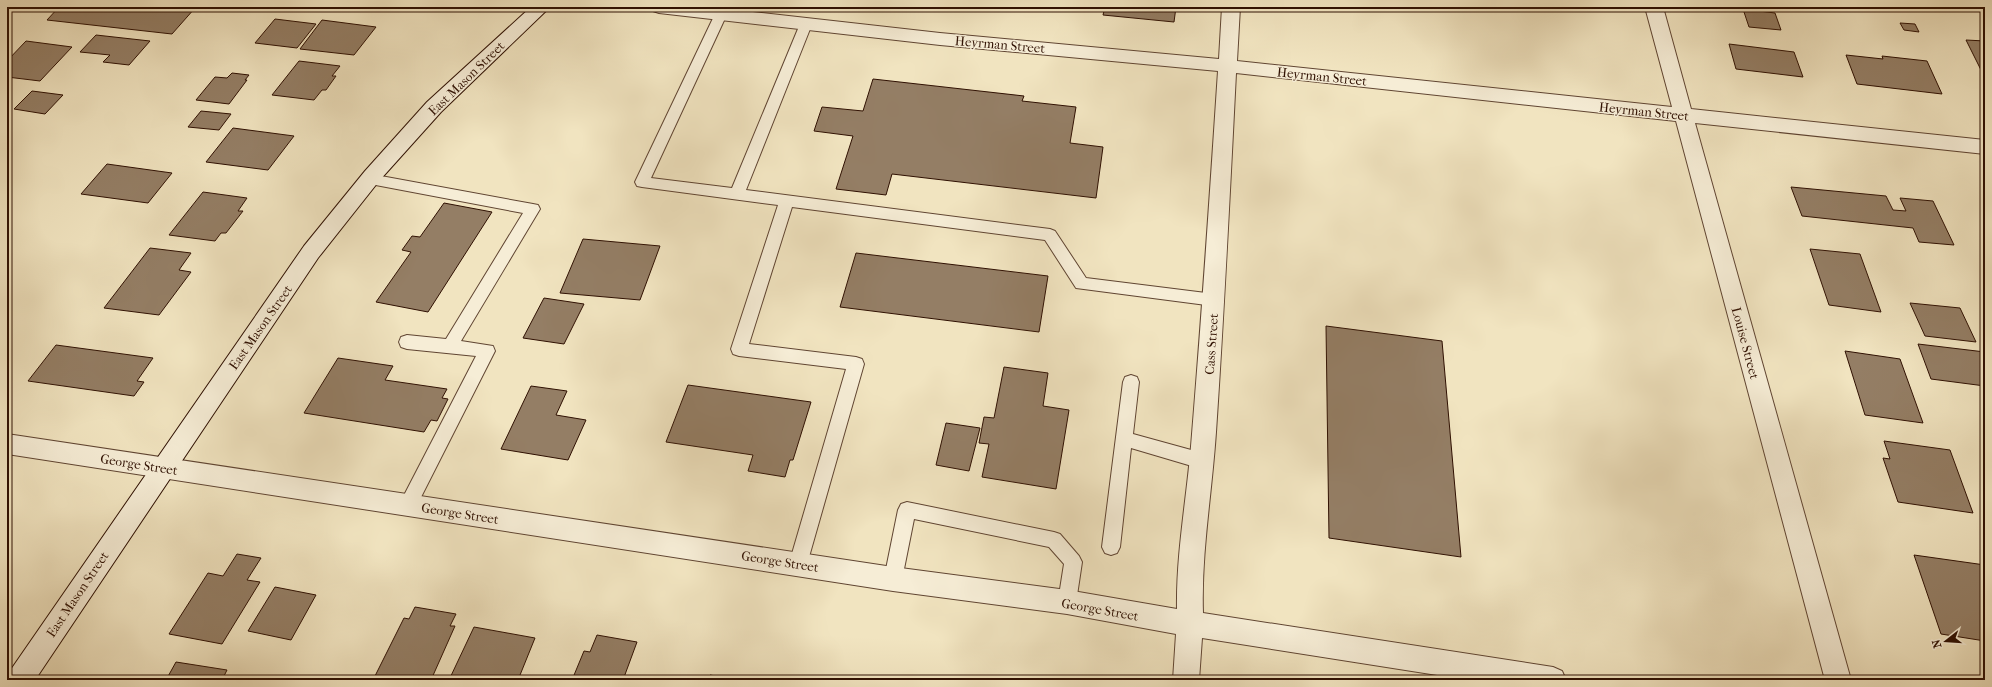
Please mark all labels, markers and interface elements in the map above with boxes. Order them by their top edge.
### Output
street label: Heyrman Street [954,33,1046,56]
street label: East Mason Street [425,38,508,118]
street label: Heyrman Street [1276,64,1368,89]
street label: Heyrman Street [1598,99,1690,124]
street label: East Mason Street [226,282,295,373]
street label: Louise Street [1729,305,1762,381]
street label: Cass Street [1202,313,1221,375]
street label: George Street [99,451,179,478]
street label: George Street [420,500,500,527]
street label: East Mason Street [43,548,112,640]
street label: George Street [740,548,820,575]
street label: George Street [1060,595,1140,624]
north arrow [1926,621,1966,661]
text: N [1929,637,1944,650]

